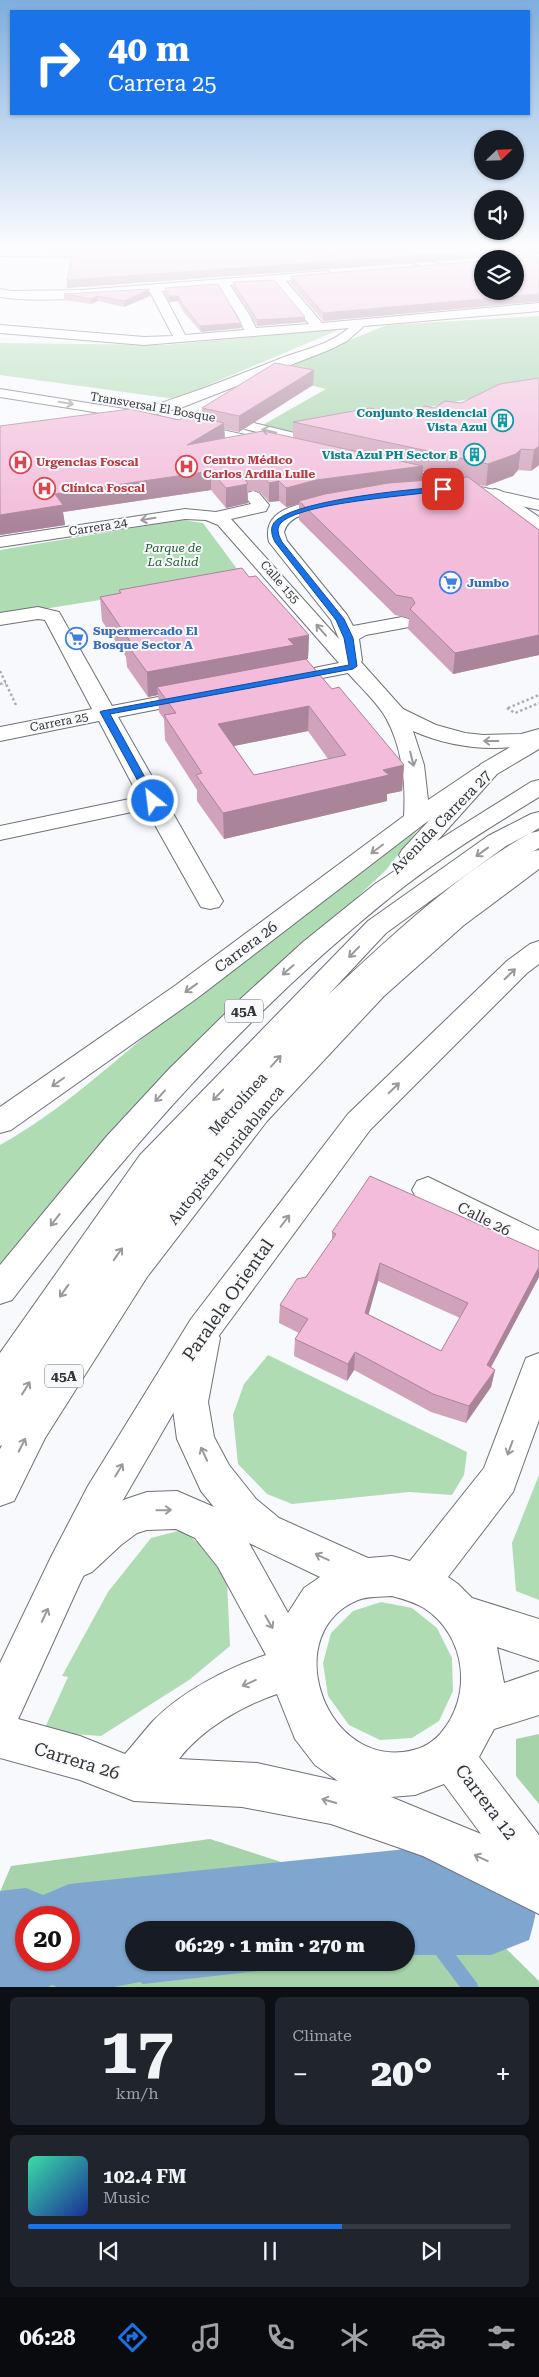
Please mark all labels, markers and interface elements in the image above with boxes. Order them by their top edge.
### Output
text: 40 m [108,29,190,70]
icon: right [25,30,90,95]
text: Carrera 25 [108,71,217,96]
north arrow [474,130,524,180]
map controls [474,130,524,300]
button: sound [474,190,524,240]
button: layers [474,250,524,300]
street label: Transversal El Bosque [89,389,217,425]
one-way arrow [57,398,73,408]
place label: Conjunto Residencial Vista Azul [357,406,487,434]
building icon: Conjunto Residencial Vista Azul [491,408,515,432]
one-way arrow [262,426,278,435]
building icon: Vista Azul PH Sector B [462,443,486,467]
place label: Vista Azul PH Sector B [322,448,458,462]
hospital icon: Urgencias Foscal [8,450,32,474]
place label: Centro Médico Carlos Ardila Lulle [203,453,315,481]
place label: Urgencias Foscal [36,455,139,469]
hospital icon: Centro Médico Carlos Ardila Lulle [175,455,199,479]
pin [422,468,464,510]
icon: arrive [429,475,457,503]
hospital icon: Clínica Foscal [33,476,57,500]
place label: Clínica Foscal [61,481,145,495]
street label: Carrera 24 [68,515,129,539]
one-way arrow [141,515,157,525]
park label: Parque de La Salud [144,541,201,569]
street label: Calle 155 [258,558,303,607]
supermarket icon: Jumbo [439,571,463,595]
place label: Jumbo [467,576,510,590]
one-way arrow [315,623,327,636]
place label: Supermercado El Bosque Sector A [93,624,198,652]
supermarket icon: Supermercado El Bosque Sector A [65,626,89,650]
street label: Carrera 25 [29,709,90,735]
one-way arrow [483,736,500,746]
one-way arrow [408,751,418,767]
street label: Avenida Carrera 27 [387,767,495,877]
position arrow [126,774,178,826]
one-way arrow [371,843,384,854]
one-way arrow [476,847,489,858]
street label: Carrera 26 [211,918,281,976]
one-way arrow [348,945,360,958]
one-way arrow [281,964,294,975]
one-way arrow [504,968,517,980]
one-way arrow [185,983,198,994]
road number: 45A [225,999,263,1022]
one-way arrow [271,1055,282,1068]
street label: Metrolínea [205,1069,271,1139]
one-way arrow [51,1077,65,1087]
street label: Autopista Floridablanca [164,1082,288,1228]
one-way arrow [388,1082,400,1094]
one-way arrow [212,1088,224,1101]
one-way arrow [154,1090,166,1103]
street label: Calle 26 [455,1198,513,1240]
one-way arrow [49,1213,60,1226]
one-way arrow [280,1214,290,1228]
street label: Paralela Oriental [178,1234,278,1365]
one-way arrow [113,1247,123,1261]
one-way arrow [59,1284,69,1298]
road number: 45A [45,1364,83,1388]
one-way arrow [21,1381,31,1395]
one-way arrow [18,1438,27,1453]
one-way arrow [505,1440,514,1456]
one-way arrow [198,1447,208,1462]
one-way arrow [115,1463,125,1477]
one-way arrow [156,1506,172,1515]
one-way arrow [315,1552,330,1561]
one-way arrow [41,1608,51,1623]
one-way arrow [264,1614,274,1629]
one-way arrow [242,1679,257,1688]
street label: Carrera 26 [32,1737,123,1784]
street label: Carrera 12 [451,1760,522,1844]
one-way arrow [322,1796,338,1805]
one-way arrow [474,1853,489,1862]
speed limit sign: 20 [15,1906,80,1971]
text: 06:29 · 1 min · 270 m [175,1934,365,1957]
text: 17 [101,2013,174,2089]
text: Climate [293,2026,352,2045]
text: 20° [371,2051,433,2095]
text: − [293,2058,308,2091]
text: + [495,2058,511,2091]
text: km/h [116,2084,159,2103]
text: 102.4 FM [103,2165,186,2188]
text: Music [103,2188,150,2207]
icon: previous [95,2237,123,2265]
icon: pause [256,2237,284,2265]
icon: next [417,2237,445,2265]
icon: directions [115,2320,150,2355]
icon: music [189,2320,224,2355]
icon: phone [263,2320,298,2355]
icon: climate [337,2320,372,2355]
icon: car [411,2320,446,2355]
icon: filters [484,2320,519,2355]
text: 06:28 [19,2325,76,2350]

